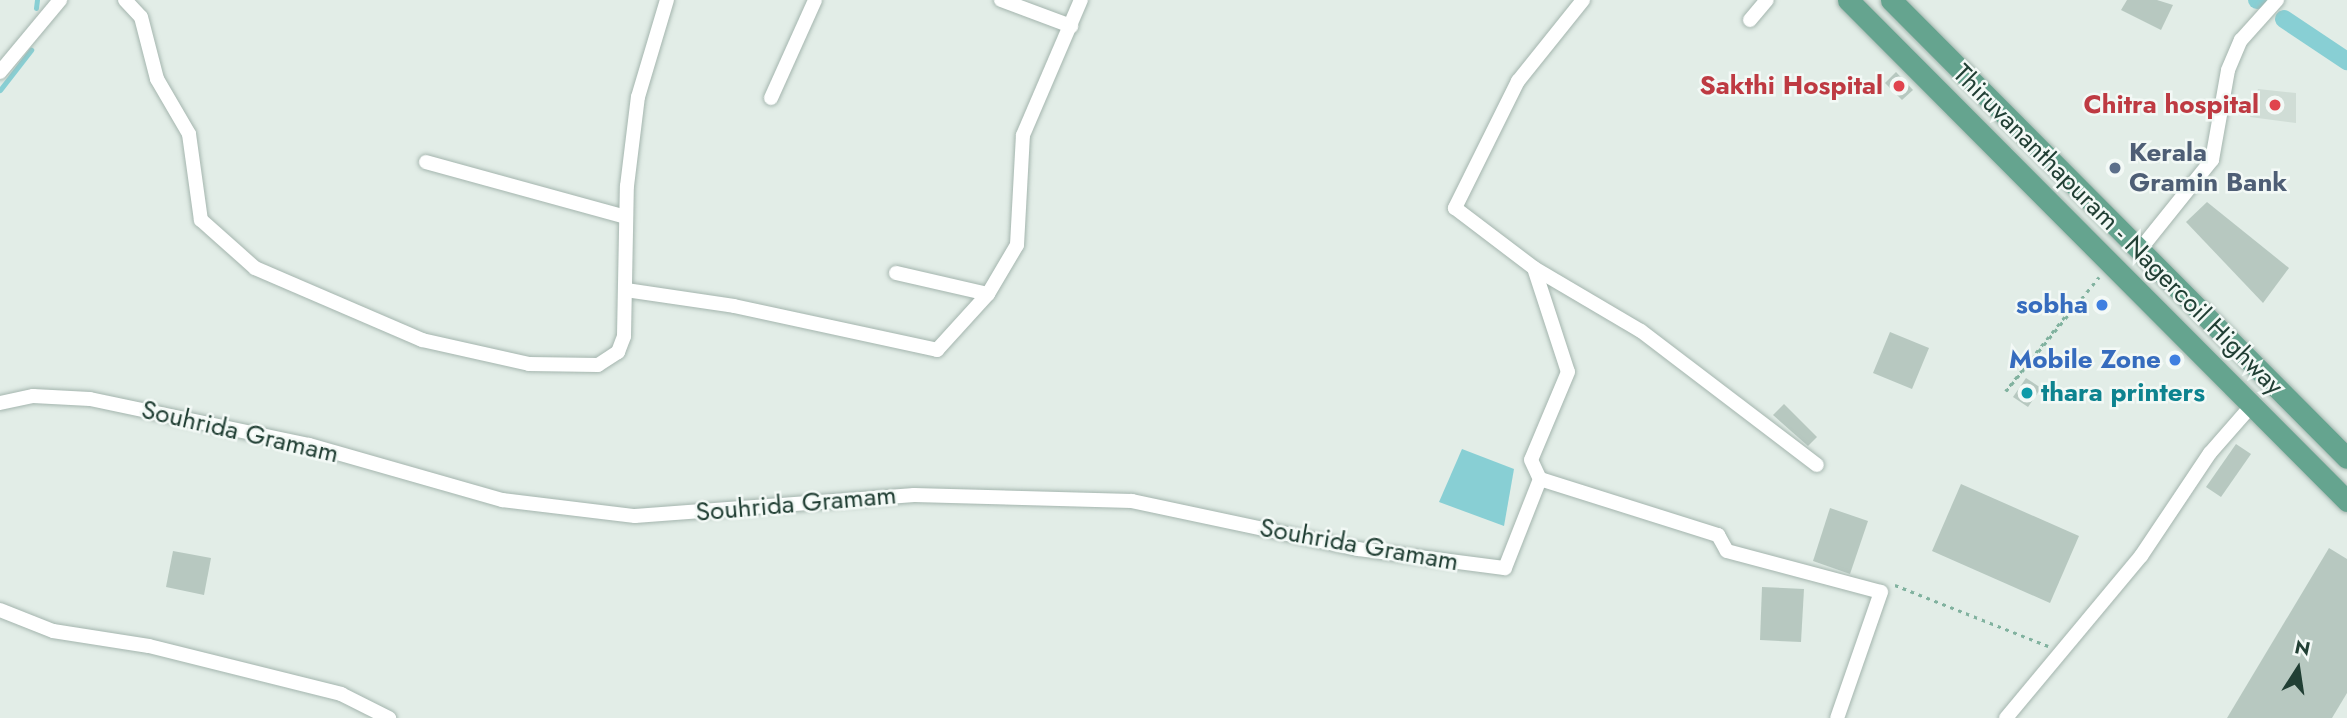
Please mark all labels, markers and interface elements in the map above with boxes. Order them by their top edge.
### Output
street label: Thiruvananthapuram - Nagercoil Highway [1946,58,2290,402]
place label: Sakthi Hospital [1700,70,1883,102]
marker: Sakthi Hospital [1889,76,1909,96]
place label: Chitra hospital [2084,89,2259,121]
marker: Chitra hospital [2265,95,2285,115]
place label: Kerala Gramin Bank [2129,137,2287,198]
marker: Kerala Gramin Bank [2107,160,2123,176]
place label: sobha [2016,289,2088,321]
marker: sobha [2094,297,2110,313]
place label: Mobile Zone [2009,344,2161,376]
marker: Mobile Zone [2167,352,2183,368]
place label: thara printers [2041,377,2205,409]
marker: thara printers [2019,385,2035,401]
street label: Souhrida Gramam [138,394,342,470]
street label: Souhrida Gramam [694,480,898,528]
street label: Souhrida Gramam [1257,512,1461,578]
text: N [2292,633,2313,663]
north arrow [2263,634,2333,704]

